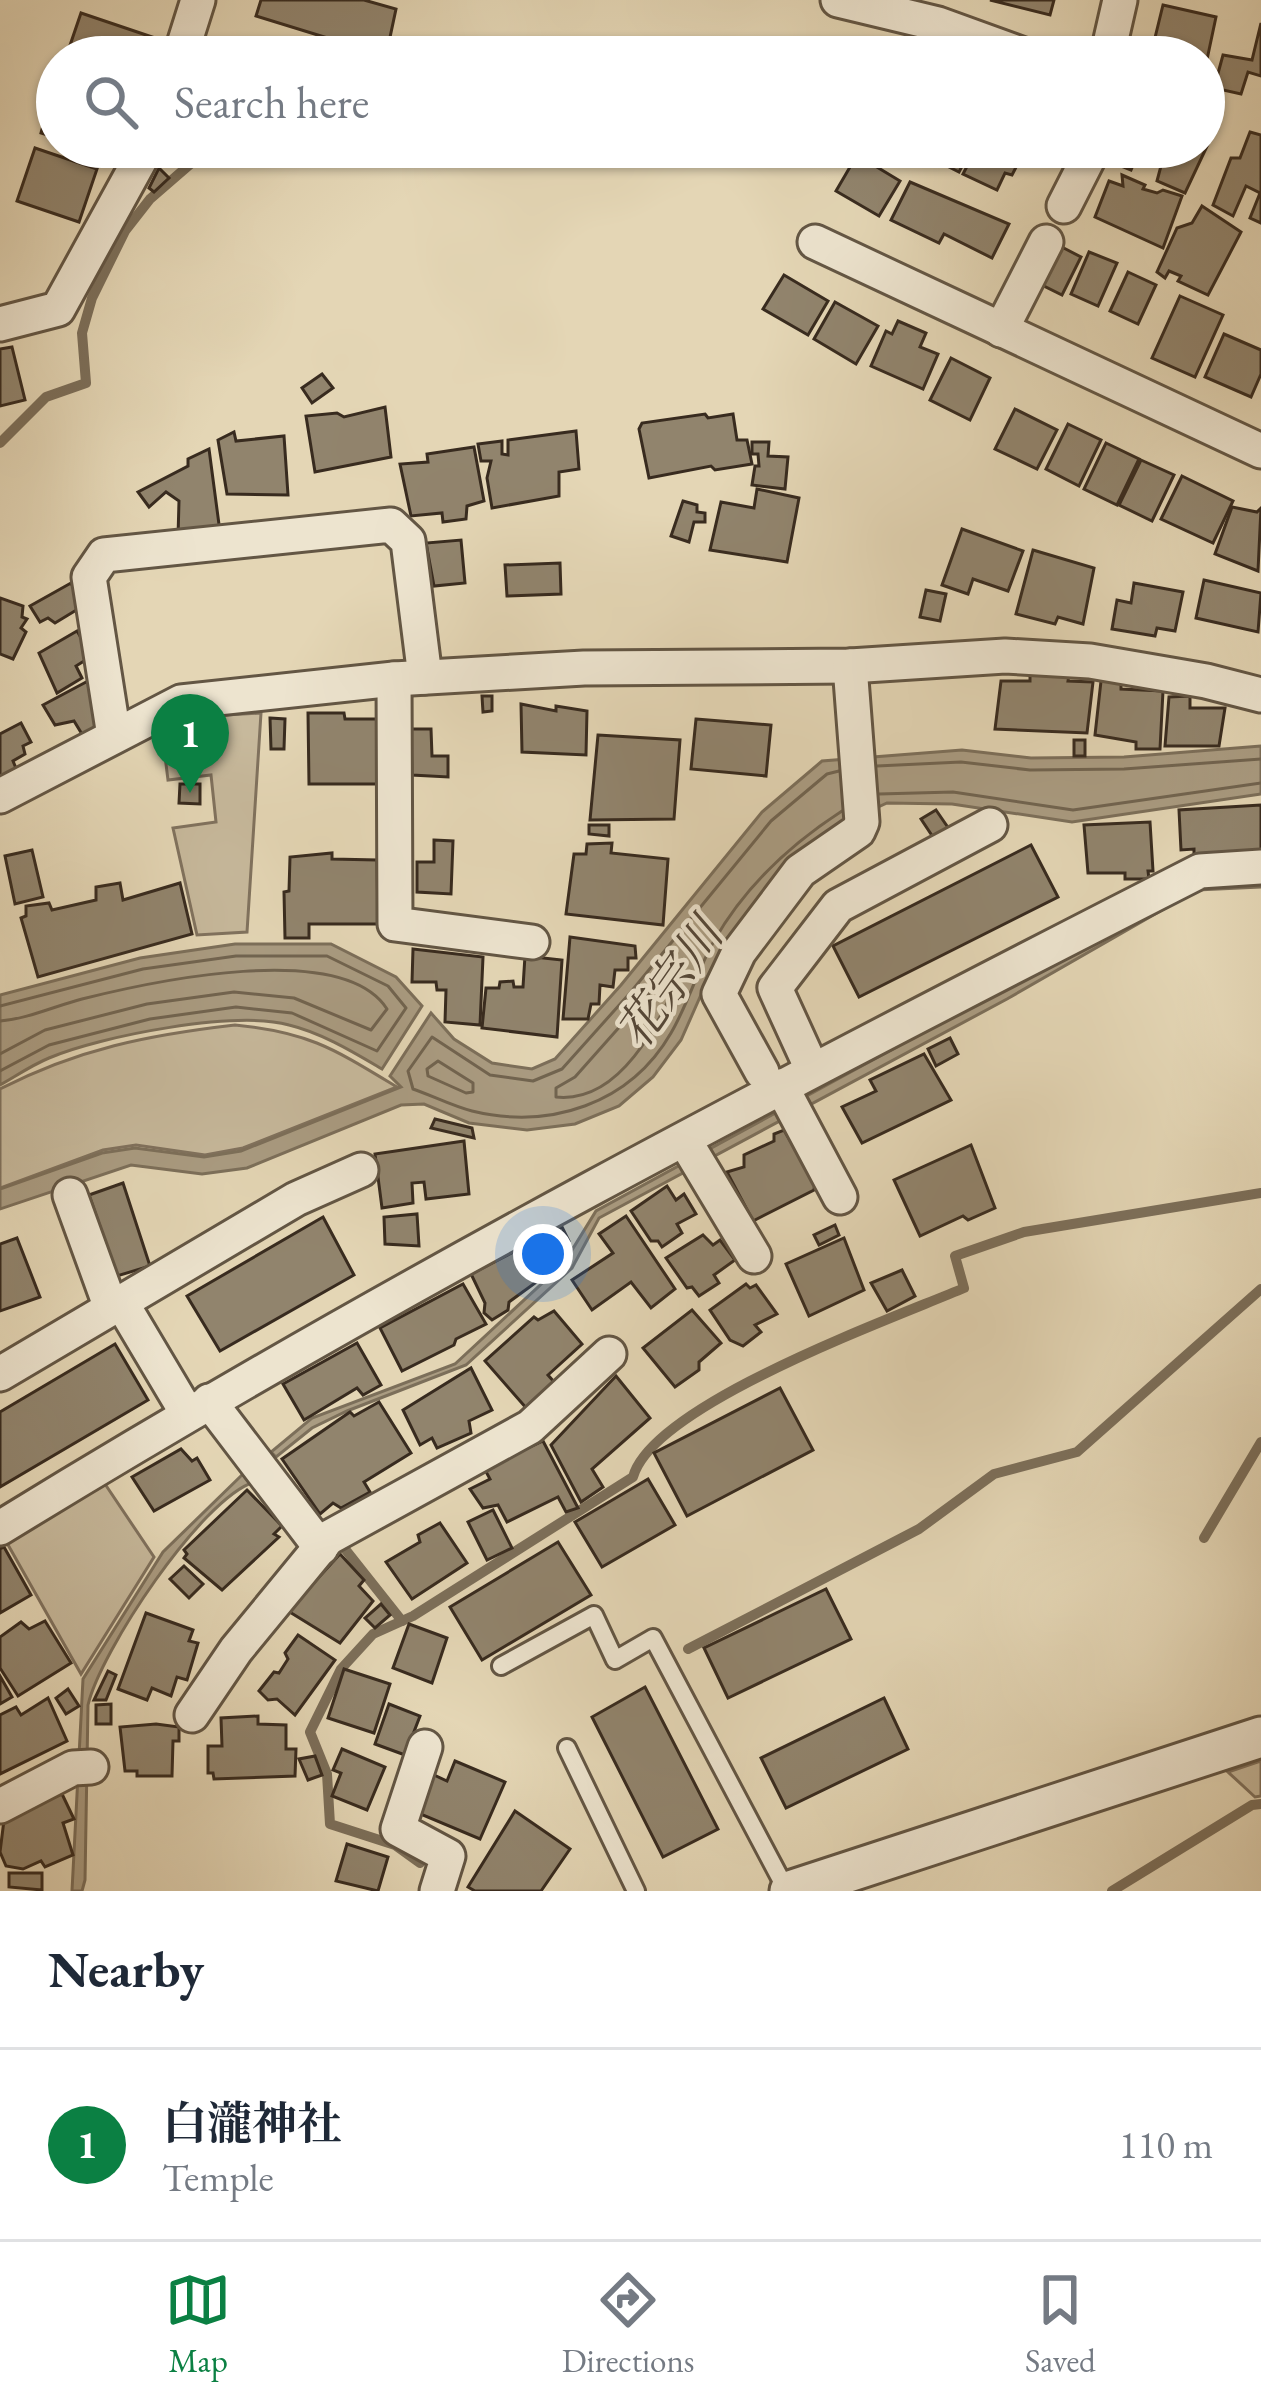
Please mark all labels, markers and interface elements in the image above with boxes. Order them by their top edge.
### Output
search box [36,36,1225,168]
icon: search [78,69,144,135]
text: Search here [174,73,369,131]
pin: 1 [151,694,229,793]
water label: 花宗川 [602,902,739,1060]
your location [513,1224,573,1284]
text: Nearby [48,1936,204,2002]
text: 白瀧神社 [162,2094,342,2152]
text: 1 [77,2119,97,2170]
text: 110 m [1119,2119,1213,2170]
text: Temple [162,2152,274,2203]
tab: Map [165,2267,231,2382]
tab: Directions [562,2267,695,2382]
tab: Saved [1025,2267,1096,2382]

